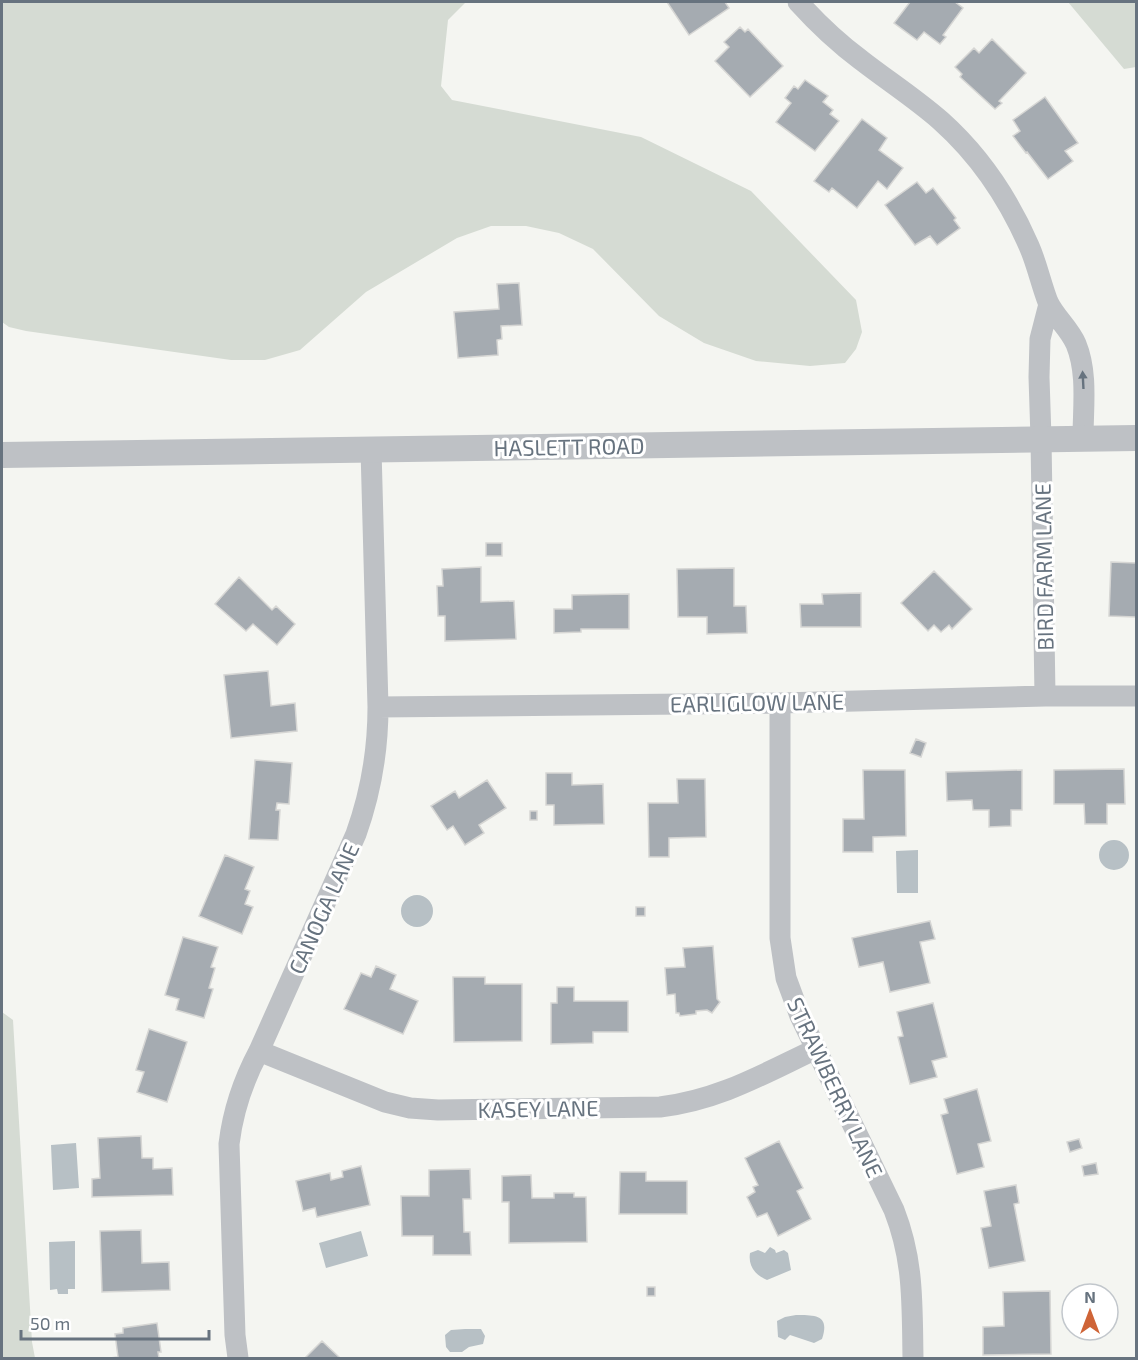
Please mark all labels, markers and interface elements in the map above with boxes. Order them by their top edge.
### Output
one-way arrow [1078,370,1087,389]
street label: HASLETT ROAD [493,432,645,460]
street label: BIRD FARM LANE [1029,483,1057,651]
street label: EARLIGLOW LANE [670,687,844,717]
street label: CANOGA LANE [282,838,364,978]
street label: STRAWBERRY LANE [783,993,889,1181]
street label: KASEY LANE [477,1094,599,1122]
north arrow [1060,1282,1120,1342]
text: N [1084,1287,1096,1306]
scale bar [21,1303,208,1341]
text: 50 m [30,1312,70,1334]

